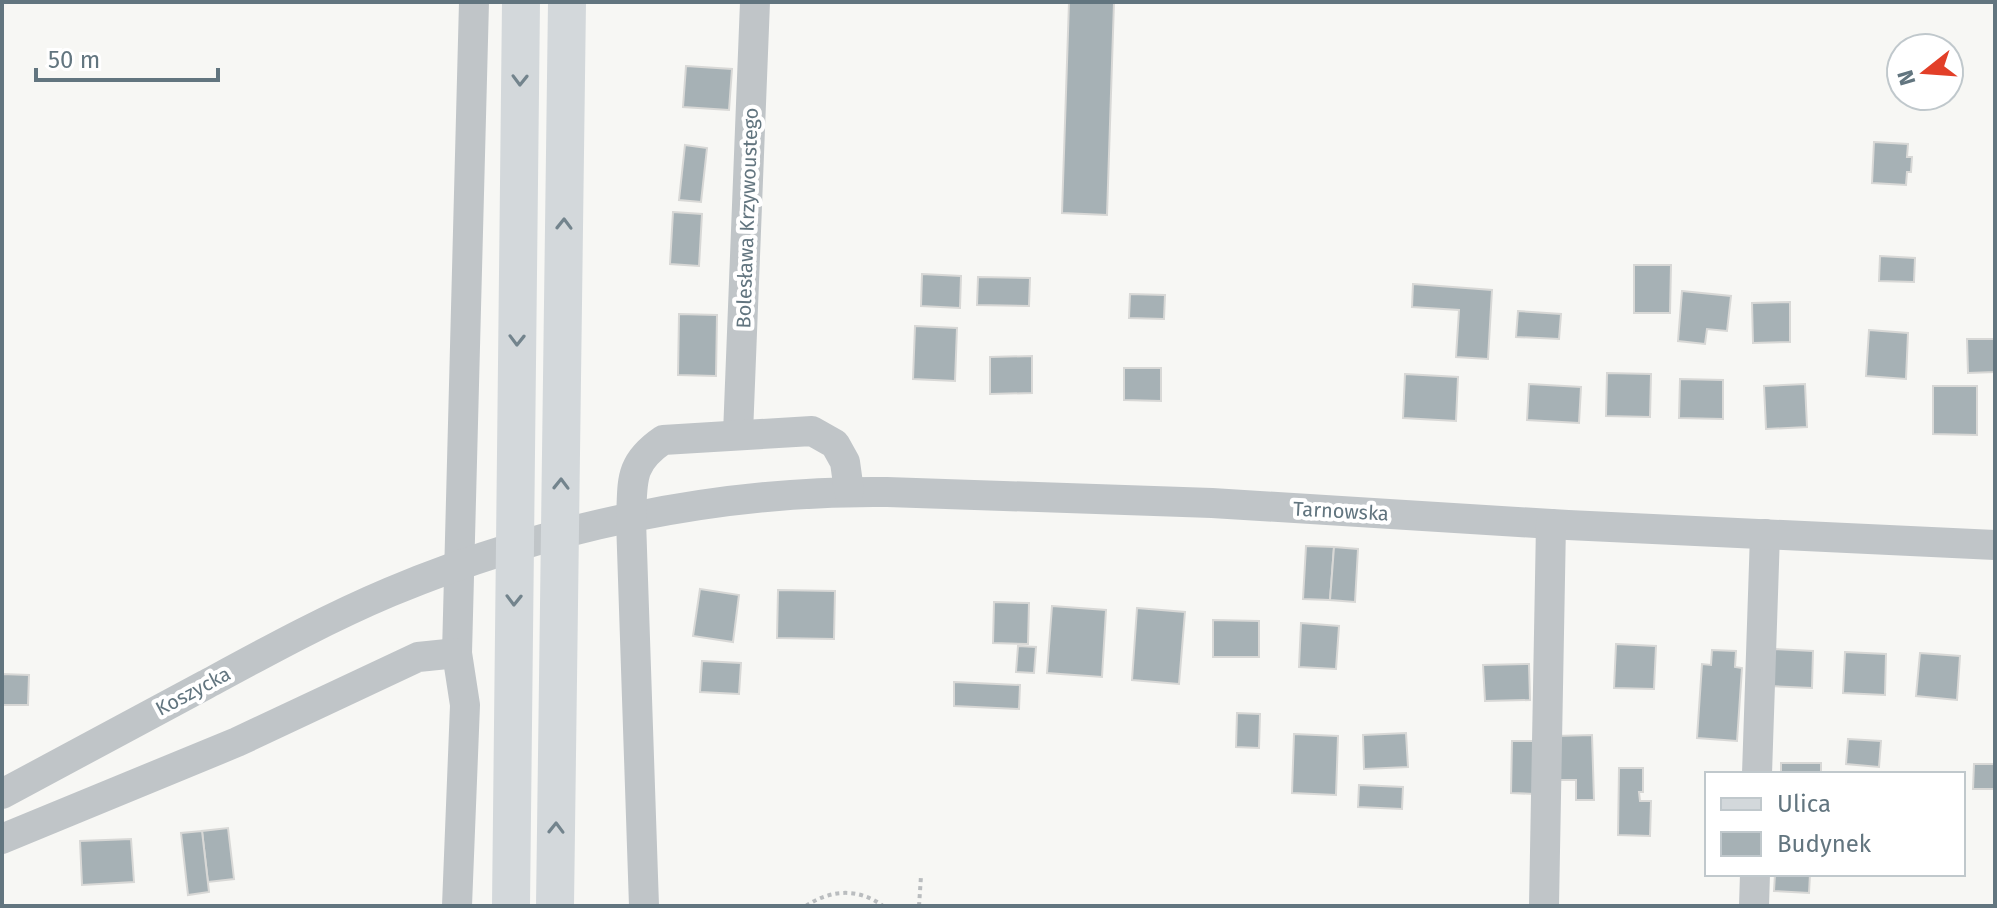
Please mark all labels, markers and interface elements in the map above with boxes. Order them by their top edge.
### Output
scale bar [36,32,218,82]
north arrow [1885,32,1965,112]
text: 50 m [48,46,100,74]
text: N [1891,67,1921,89]
one-way arrow [511,74,529,87]
street label: Bolesława Krzywoustego [731,107,763,329]
one-way arrow [555,217,573,230]
one-way arrow [508,334,526,347]
one-way arrow [552,477,569,490]
street label: Tarnowska [1293,497,1389,525]
one-way arrow [506,594,523,607]
street label: Koszycka [151,661,235,721]
legend [1705,772,1965,876]
text: Ulica [1777,790,1831,818]
one-way arrow [547,821,565,834]
text: Budynek [1777,830,1872,858]

